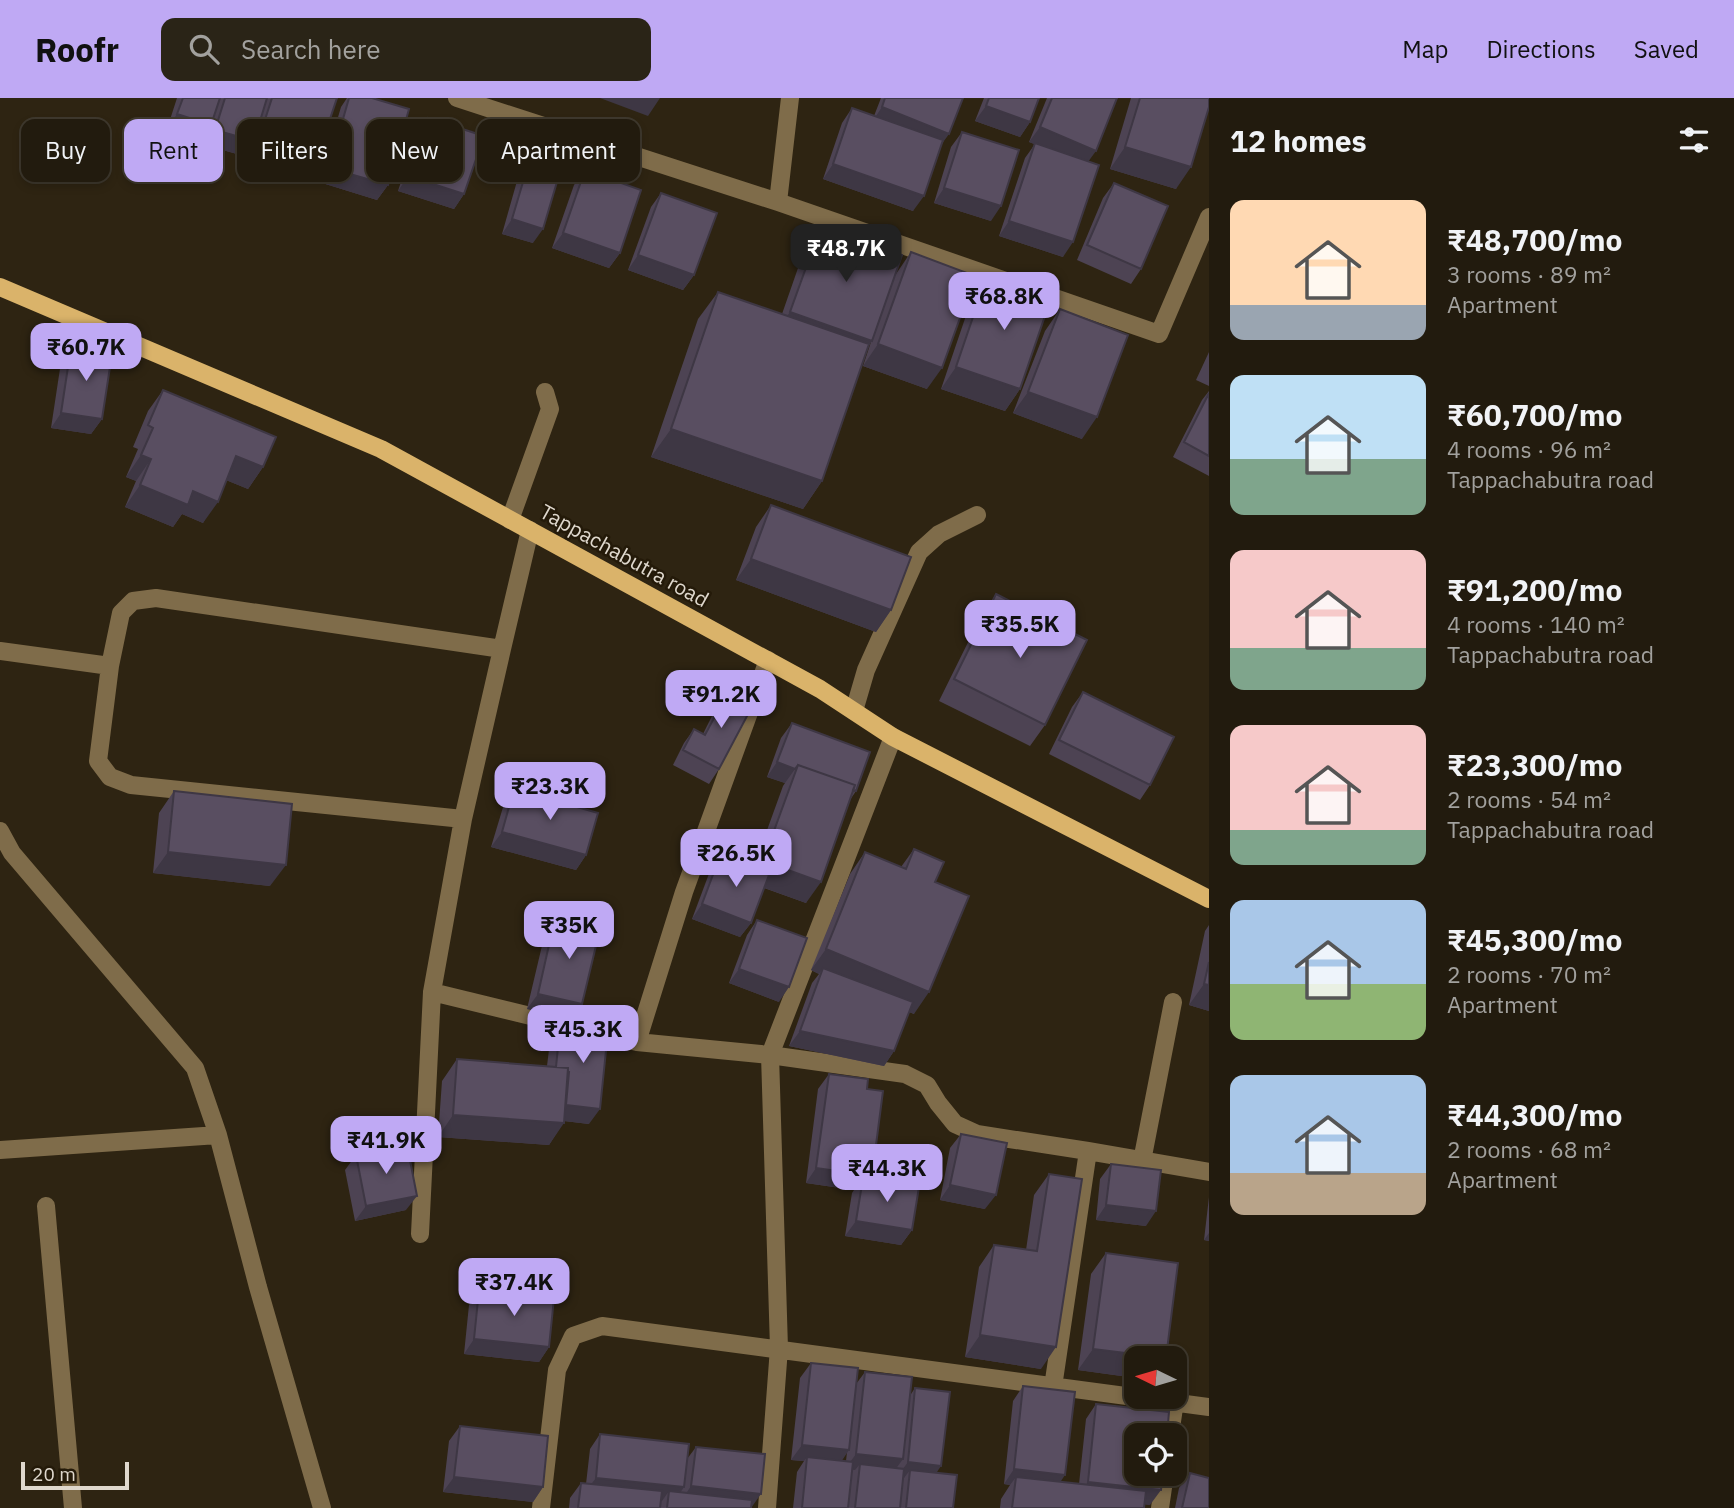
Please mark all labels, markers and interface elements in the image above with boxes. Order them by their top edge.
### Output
search box [161,18,651,81]
text: Roofr [35,28,119,71]
icon: search [185,30,223,68]
text: Search here [241,32,380,66]
text: Map [1402,33,1448,65]
text: Directions [1486,33,1596,65]
text: Saved [1634,33,1699,65]
chip: Buy [21,119,110,182]
chip: Rent [124,119,223,182]
chip: Filters [237,119,352,182]
chip: New [366,119,463,182]
chip: Apartment [477,119,640,182]
text: 12 homes [1230,121,1367,160]
icon: filters [1675,121,1713,159]
text: ₹48,700/mo [1447,220,1622,259]
pin: ₹48.7K [789,225,903,284]
icon: home [1286,228,1370,312]
text: ₹48.7K [806,232,886,262]
text: 3 rooms · 89 m² [1447,259,1611,289]
pin: ₹68.8K [947,272,1061,332]
text: ₹68.8K [964,280,1044,310]
text: Apartment [1447,289,1558,319]
pin: ₹60.7K [29,324,143,383]
text: ₹60.7K [46,331,126,361]
text: ₹60,700/mo [1447,395,1622,434]
icon: home [1286,403,1370,487]
text: 4 rooms · 96 m² [1447,434,1611,464]
text: Tappachabutra road [1447,464,1654,494]
street label: Tappachabutra road [535,497,714,613]
text: ₹91,200/mo [1447,570,1622,609]
icon: home [1286,578,1370,662]
pin: ₹35.5K [963,601,1077,660]
text: ₹35.5K [980,608,1060,638]
text: 4 rooms · 140 m² [1447,609,1625,639]
text: Tappachabutra road [1447,639,1654,669]
pin: ₹91.2K [664,670,778,730]
text: ₹91.2K [681,678,761,708]
text: ₹23,300/mo [1447,745,1622,784]
icon: home [1286,753,1370,837]
pin: ₹23.3K [493,762,607,822]
text: ₹23.3K [510,770,590,800]
text: 2 rooms · 54 m² [1447,784,1611,814]
text: Tappachabutra road [1447,814,1654,844]
pin: ₹26.5K [679,830,793,889]
text: ₹26.5K [696,837,776,867]
pin: ₹35K [528,902,610,961]
text: ₹35K [540,909,598,939]
text: ₹45,300/mo [1447,920,1622,959]
icon: home [1286,928,1370,1012]
text: 2 rooms · 70 m² [1447,959,1611,989]
text: Apartment [1447,989,1558,1019]
pin: ₹45.3K [526,1006,640,1065]
text: ₹45.3K [543,1013,623,1043]
text: ₹44,300/mo [1447,1095,1622,1134]
icon: home [1286,1103,1370,1187]
pin: ₹41.9K [329,1116,443,1176]
text: ₹41.9K [346,1124,426,1154]
text: 2 rooms · 68 m² [1447,1134,1611,1164]
pin: ₹44.3K [830,1144,944,1204]
text: ₹44.3K [847,1152,927,1182]
text: Apartment [1447,1164,1558,1194]
pin: ₹37.4K [457,1258,571,1318]
text: ₹37.4K [474,1266,554,1296]
north arrow [1124,1346,1186,1409]
map controls [1124,1346,1187,1486]
button: locate [1124,1423,1187,1486]
scale bar [21,1459,130,1491]
text: 20 m [32,1462,76,1486]

